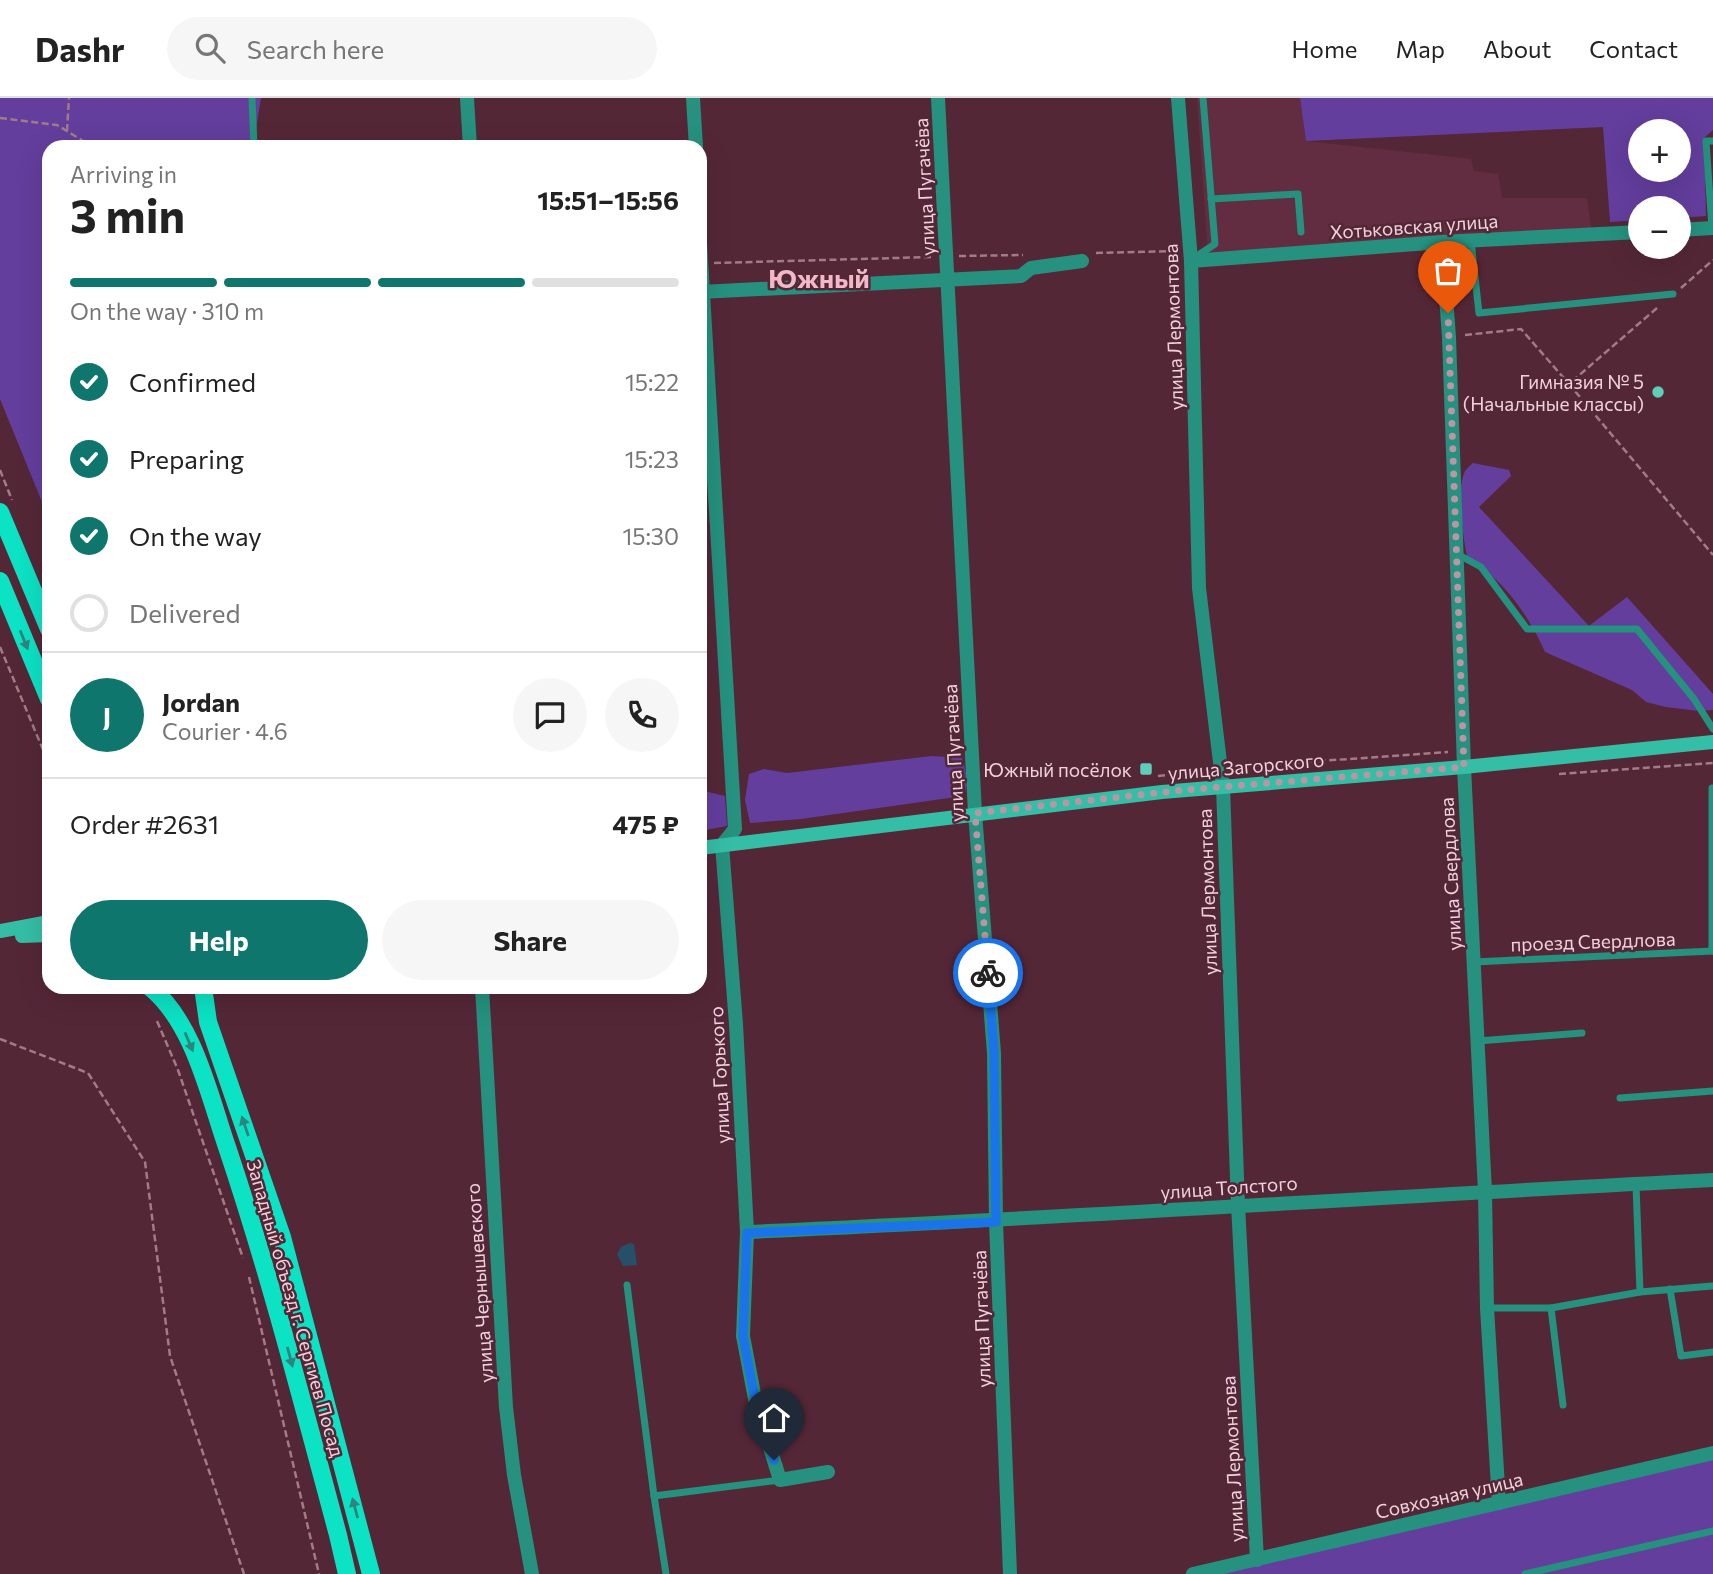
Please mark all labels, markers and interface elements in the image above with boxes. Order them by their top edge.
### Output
search box [167,17,657,80]
text: Dashr [35,28,125,69]
icon: search [191,29,229,67]
text: Search here [247,33,384,64]
text: Home [1292,34,1358,63]
text: Map [1396,34,1445,63]
text: About [1483,34,1551,63]
text: Contact [1589,34,1678,63]
street label: улица Пугачёва [909,118,939,256]
map controls [1628,119,1691,259]
button: + [1628,119,1691,182]
text: Arriving in [70,160,177,188]
text: 15:51–15:56 [537,184,679,215]
text: 3 min [70,186,185,242]
button: − [1628,196,1691,259]
street label: Хотьковская улица [1329,209,1499,243]
pin [1418,241,1478,313]
street label: улица Лермонтова [1159,243,1187,411]
icon: bag [1429,252,1467,290]
district label: Южный [768,262,870,293]
text: On the way · 310 m [70,297,264,325]
icon: check [70,363,108,401]
text: Confirmed [129,366,256,397]
text: 15:22 [625,368,679,396]
place label: Гимназия № 5 (Начальные классы) [1463,370,1644,415]
marker: Гимназия № 5 (Начальные классы) [1650,384,1666,400]
icon: check [70,440,108,478]
text: Preparing [129,443,244,474]
text: 15:23 [625,445,679,473]
icon: check [70,517,108,555]
text: On the way [129,520,262,551]
text: 15:30 [622,522,679,550]
text: Delivered [129,597,240,628]
one-way arrow [19,630,30,651]
button: chat [513,678,587,752]
button: phone [605,678,679,752]
street label: улица Пугачёва [938,684,968,822]
text: Jordan [162,686,240,717]
text: J [103,700,111,731]
text: Courier · 4.6 [162,717,288,745]
street label: улица Загорского [1167,748,1325,784]
place label: Южный посёлок [983,758,1132,781]
marker: Южный посёлок [1138,761,1154,777]
street label: улица Свердлова [1434,797,1466,951]
text: Order #2631 [70,808,219,839]
text: 475 ₽ [612,808,679,839]
street label: улица Лермонтова [1193,808,1221,976]
button: Help [70,900,368,980]
button: Share [382,900,679,980]
street label: проезд Свердлова [1510,927,1676,955]
courier [953,938,1023,1008]
icon: bike [969,954,1007,992]
street label: улица Горького [704,1006,734,1144]
one-way arrow [183,1032,195,1052]
one-way arrow [239,1115,250,1136]
street label: Западный объезд г. Сергиев Посад [242,1157,350,1459]
street label: улица Толстого [1160,1171,1298,1203]
street label: улица Чернышевского [461,1182,497,1384]
street label: улица Пугачёва [967,1250,995,1388]
one-way arrow [285,1346,296,1368]
street label: улица Лермонтова [1216,1375,1248,1543]
pin [744,1388,804,1460]
icon: home [755,1399,793,1437]
street label: Совхозная улица [1373,1467,1525,1523]
one-way arrow [349,1496,360,1518]

